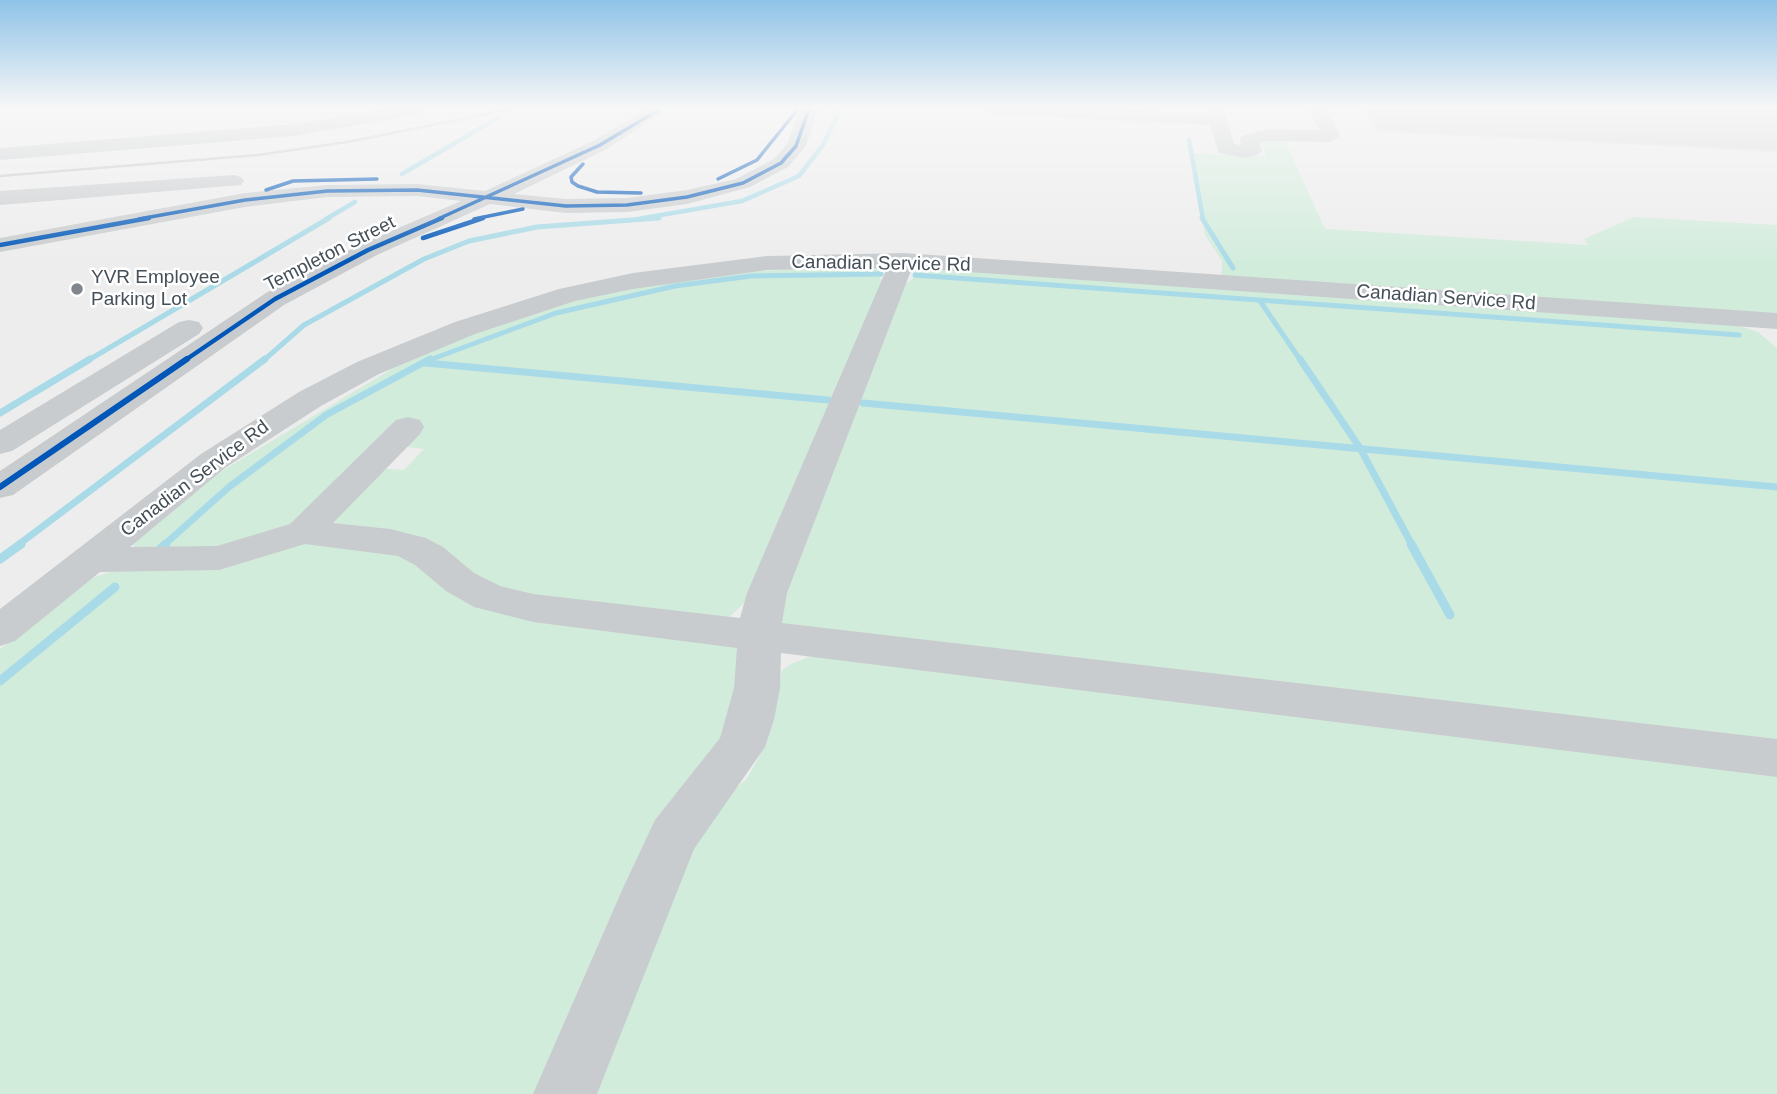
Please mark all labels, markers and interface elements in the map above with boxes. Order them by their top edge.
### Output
street label: Templeton Street [261,211,399,297]
street label: Canadian Service Rd [791,251,971,277]
place label: YVR Employee Parking Lot [91,267,220,311]
street label: Canadian Service Rd [1356,280,1536,316]
marker: YVR Employee Parking Lot [69,281,85,297]
street label: Canadian Service Rd [116,416,274,542]

